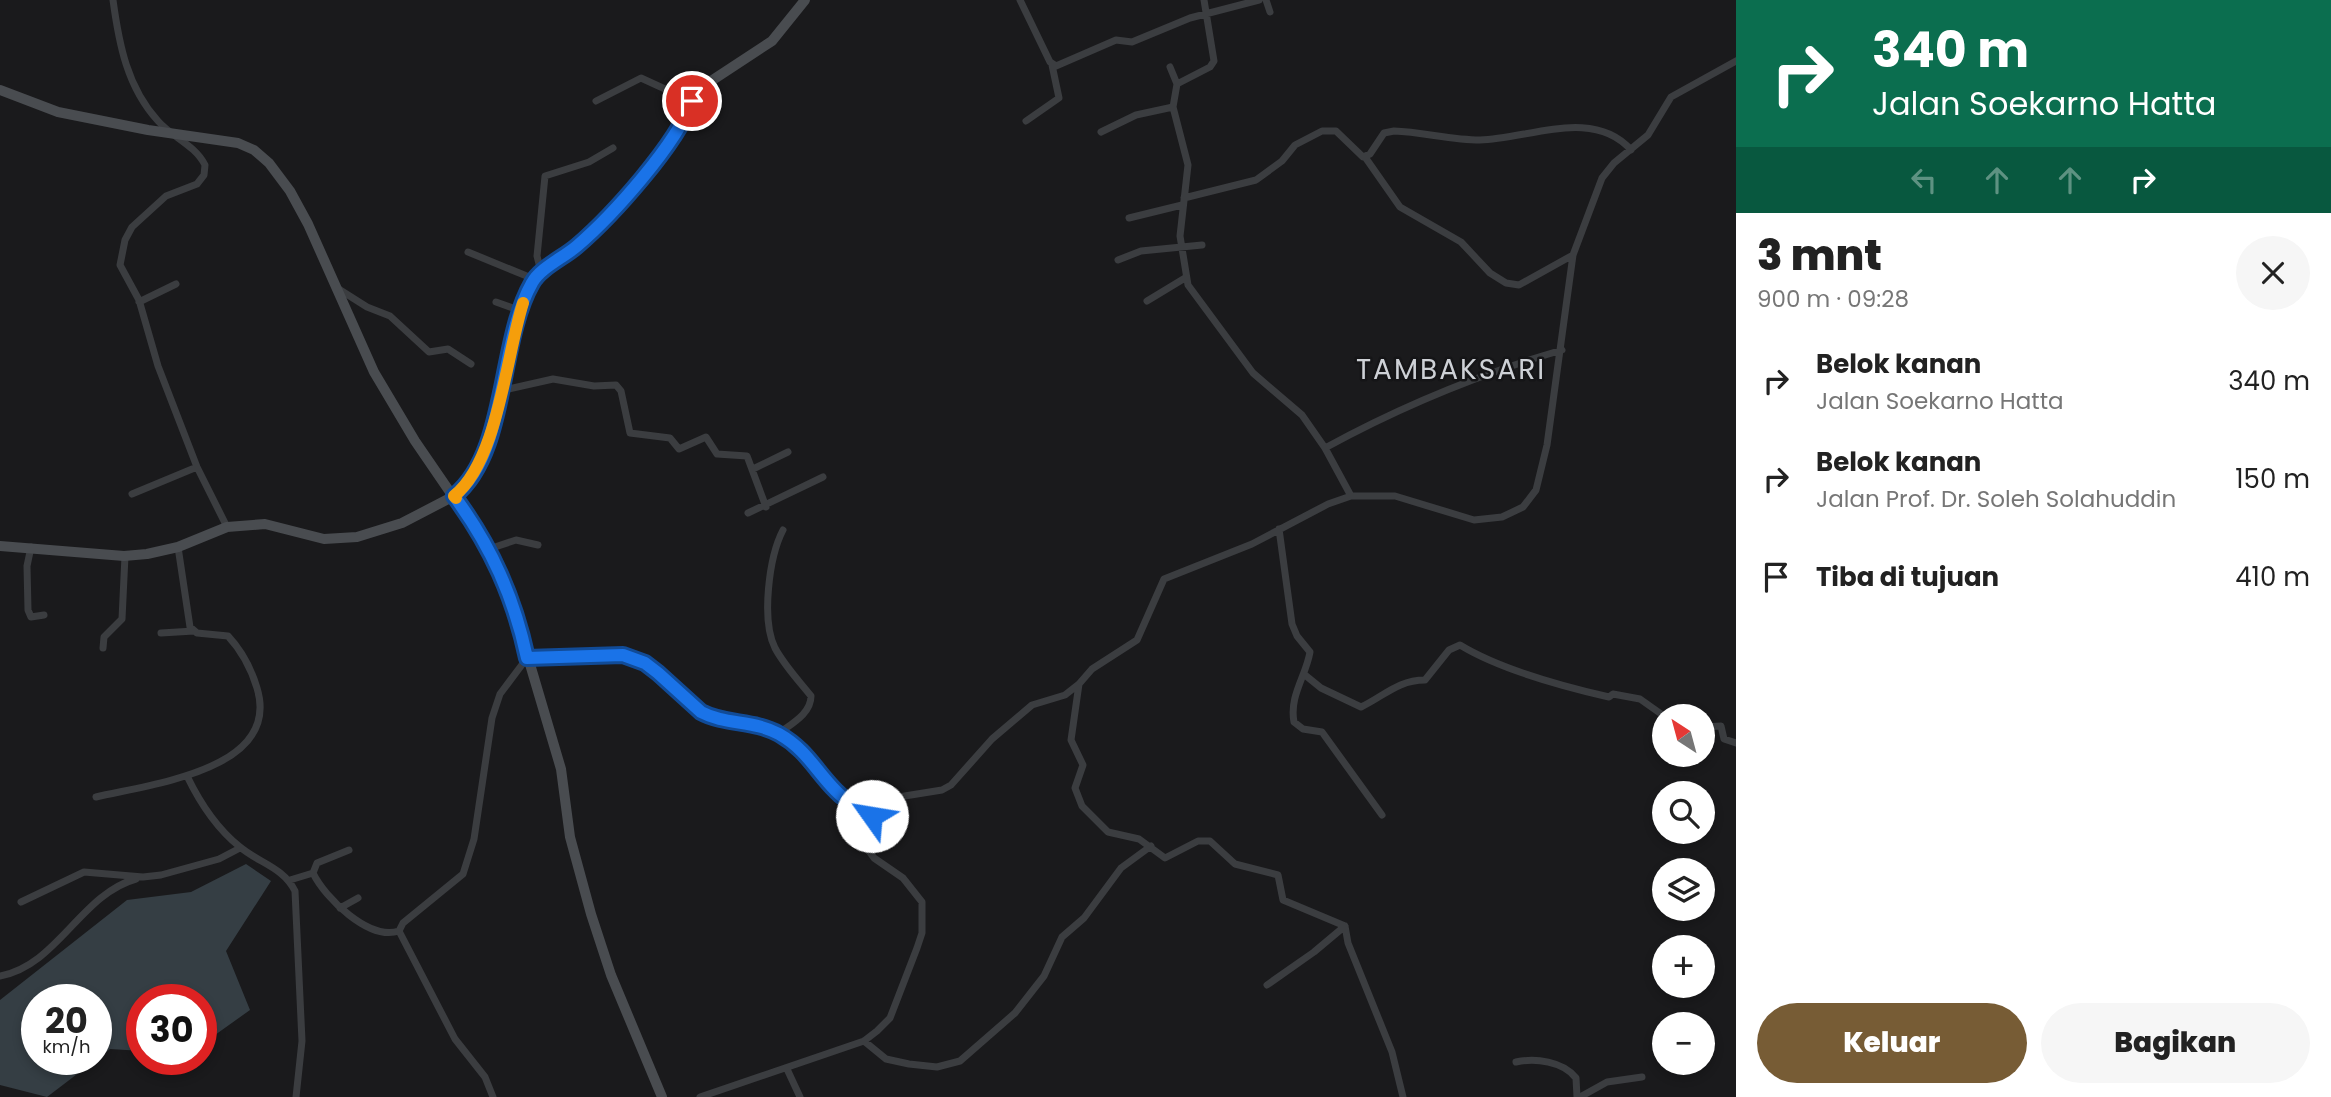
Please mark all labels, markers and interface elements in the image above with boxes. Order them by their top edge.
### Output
text: 340 m [1872,16,2029,84]
icon: right [1757,28,1848,119]
pin [662,71,722,131]
text: Jalan Soekarno Hatta [1872,81,2216,126]
icon: arrive [673,82,711,120]
icon: left [1905,161,1943,199]
icon: ahead [1978,161,2016,199]
icon: ahead [2051,161,2089,199]
icon: right [2124,161,2162,199]
text: 3 mnt [1757,226,1882,285]
button: close [2236,236,2310,310]
text: 900 m · 09:28 [1757,283,1909,315]
text: Belok kanan [1816,346,1981,382]
district label: TAMBAKSARI [1356,350,1546,389]
icon: right [1757,362,1795,400]
text: 340 m [2228,363,2310,399]
text: Jalan Soekarno Hatta [1816,385,2064,417]
text: Belok kanan [1816,444,1981,480]
icon: right [1757,460,1795,498]
text: 150 m [2235,461,2310,497]
text: Jalan Prof. Dr. Soleh Solahuddin [1816,483,2176,515]
icon: arrive [1757,558,1795,596]
text: Tiba di tujuan [1816,559,1999,595]
text: 410 m [2235,559,2310,595]
north arrow [1652,704,1715,766]
map controls [1652,704,1715,1075]
position arrow [835,779,909,853]
button: search [1652,781,1715,844]
button: layers [1652,858,1715,921]
button: + [1652,935,1715,998]
speed limit sign: 30 [126,984,217,1075]
text: 20 [45,996,88,1045]
button: Keluar [1757,1003,2027,1083]
button: Bagikan [2041,1003,2310,1083]
button: − [1652,1012,1715,1075]
text: km/h [43,1034,90,1059]

